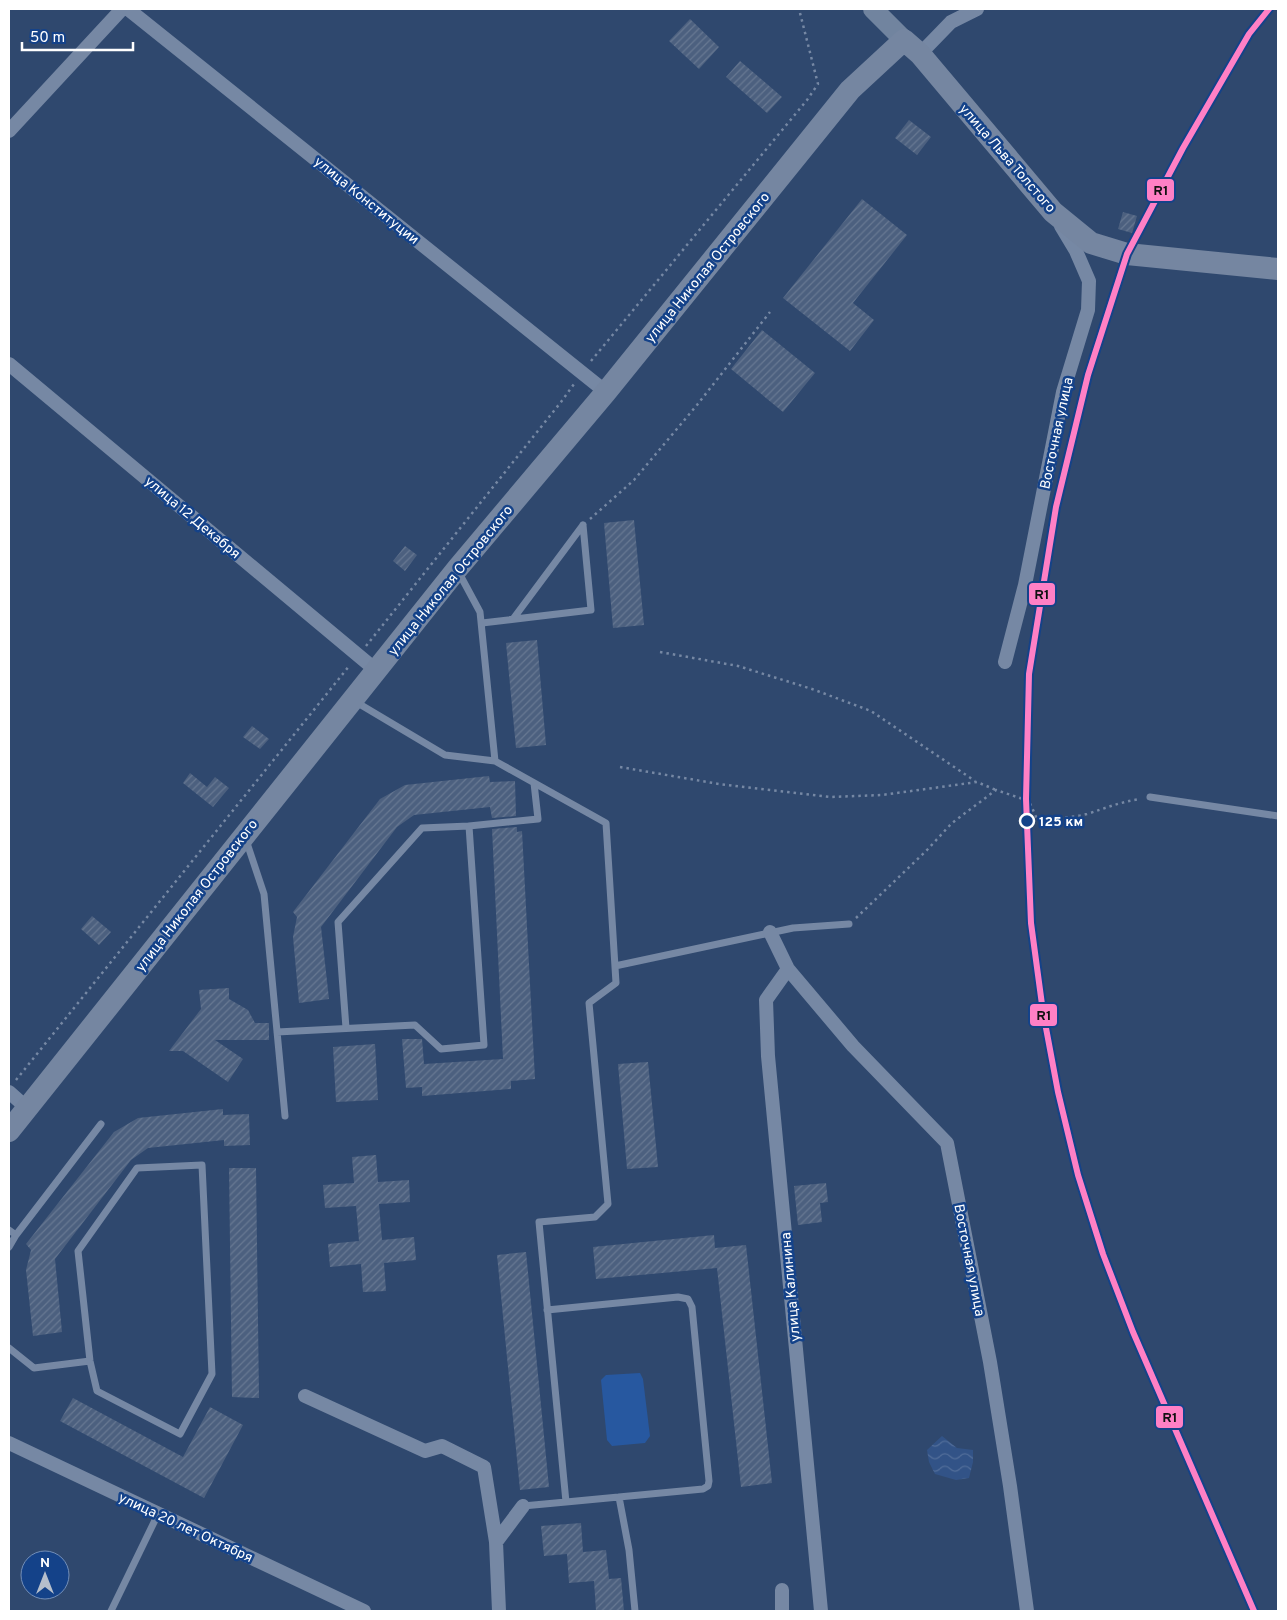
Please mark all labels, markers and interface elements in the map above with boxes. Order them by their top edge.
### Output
scale bar [22,20,134,52]
text: 50 m [30,29,65,48]
street label: улица Льва Толстого [955,101,1059,217]
street label: улица Конституции [310,154,422,249]
line badge: R1 [1146,178,1175,202]
text: R1 [1153,183,1169,200]
street label: улица Николая Островского [642,189,774,347]
street label: Восточная улица [1037,376,1078,491]
street label: улица 12 Декабря [141,473,243,563]
street label: улица Николая Островского [385,502,517,660]
line badge: R1 [1028,582,1056,606]
text: R1 [1034,587,1050,604]
marker: 125 км [1019,813,1035,829]
place label: 125 км [1039,814,1083,831]
street label: улица Николая Островского [132,816,262,975]
line badge: R1 [1029,1003,1058,1027]
text: R1 [1036,1008,1052,1025]
street label: Восточная улица [949,1203,988,1318]
street label: улица Калинина [778,1232,805,1342]
line badge: R1 [1155,1405,1184,1429]
text: R1 [1162,1410,1178,1427]
street label: улица 20 лет Октября [115,1490,255,1567]
north arrow [20,1550,70,1600]
text: N [40,1555,50,1572]

